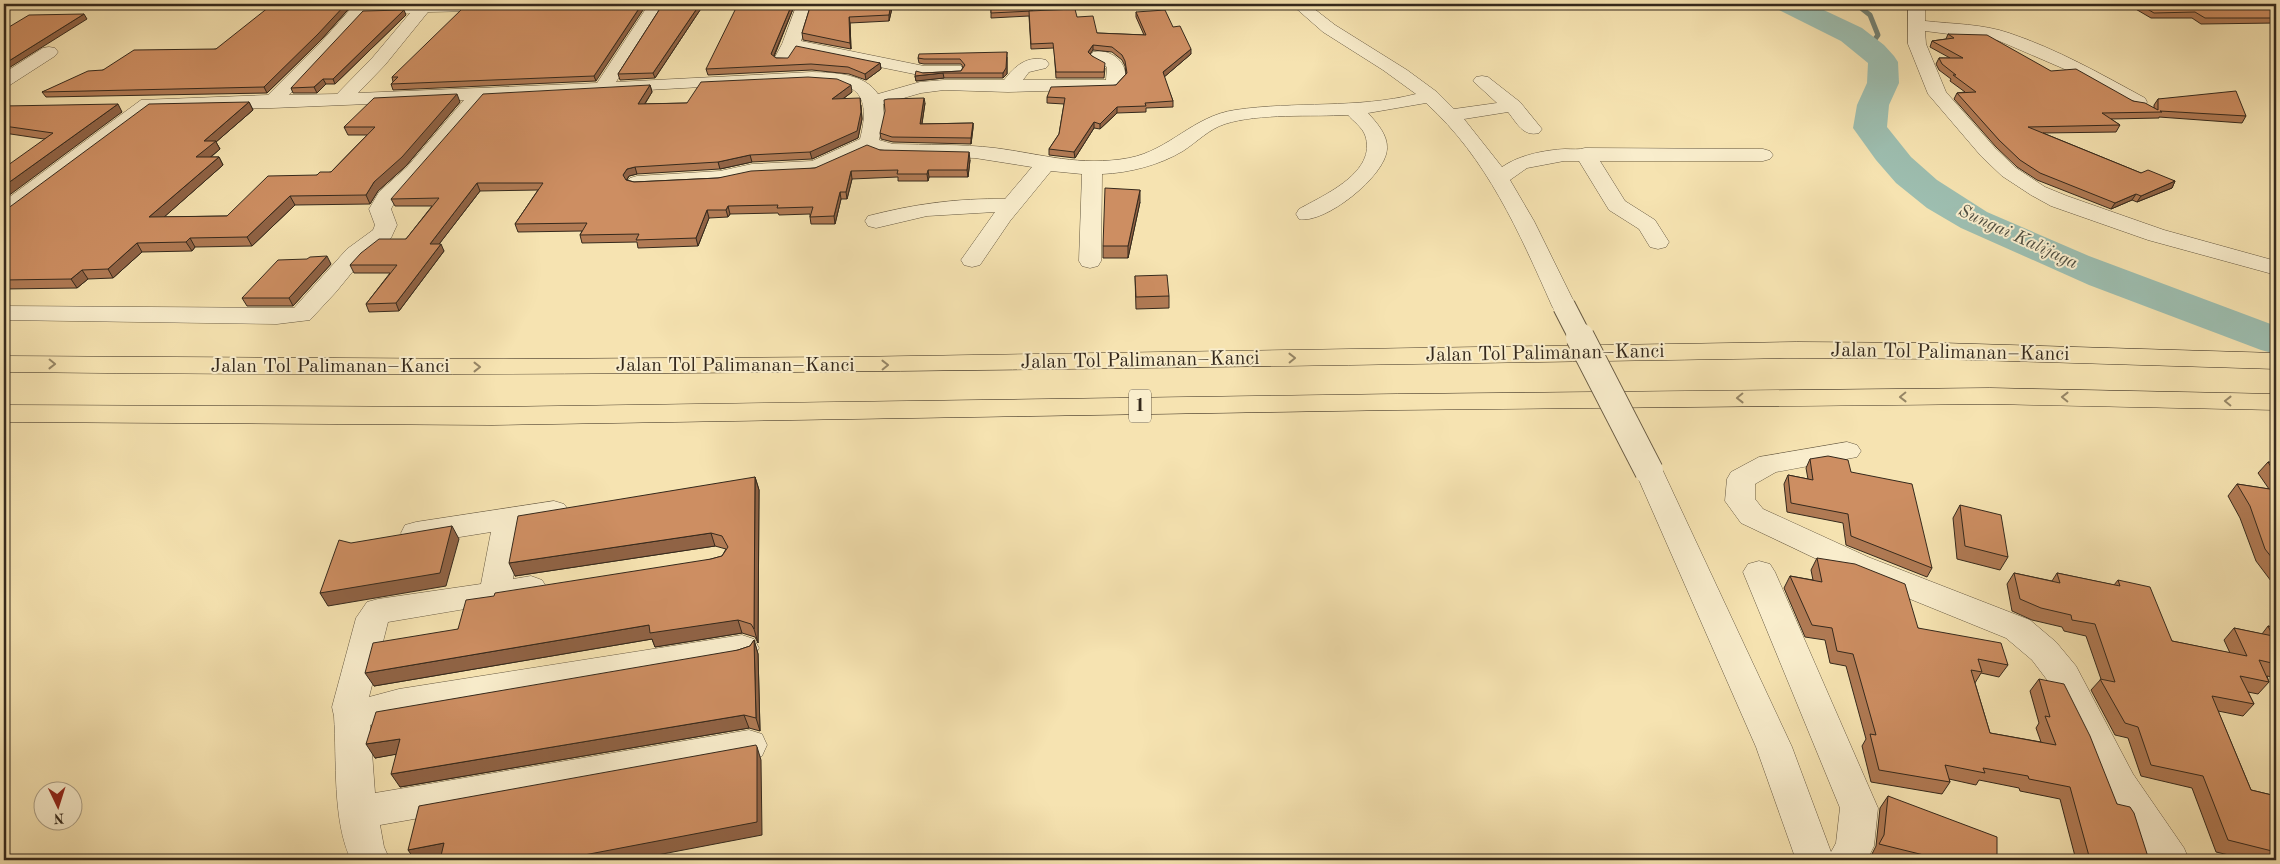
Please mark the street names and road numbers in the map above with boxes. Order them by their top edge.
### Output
street label: Jalan Tol Palimanan–Kanci [1830,341,2070,365]
street label: Jalan Tol Palimanan–Kanci [1425,342,1665,366]
street label: Jalan Tol Palimanan–Kanci [1020,349,1260,373]
street label: Jalan Tol Palimanan–Kanci [615,356,855,376]
street label: Jalan Tol Palimanan–Kanci [210,357,450,377]
road number: 1 [1129,390,1151,422]

